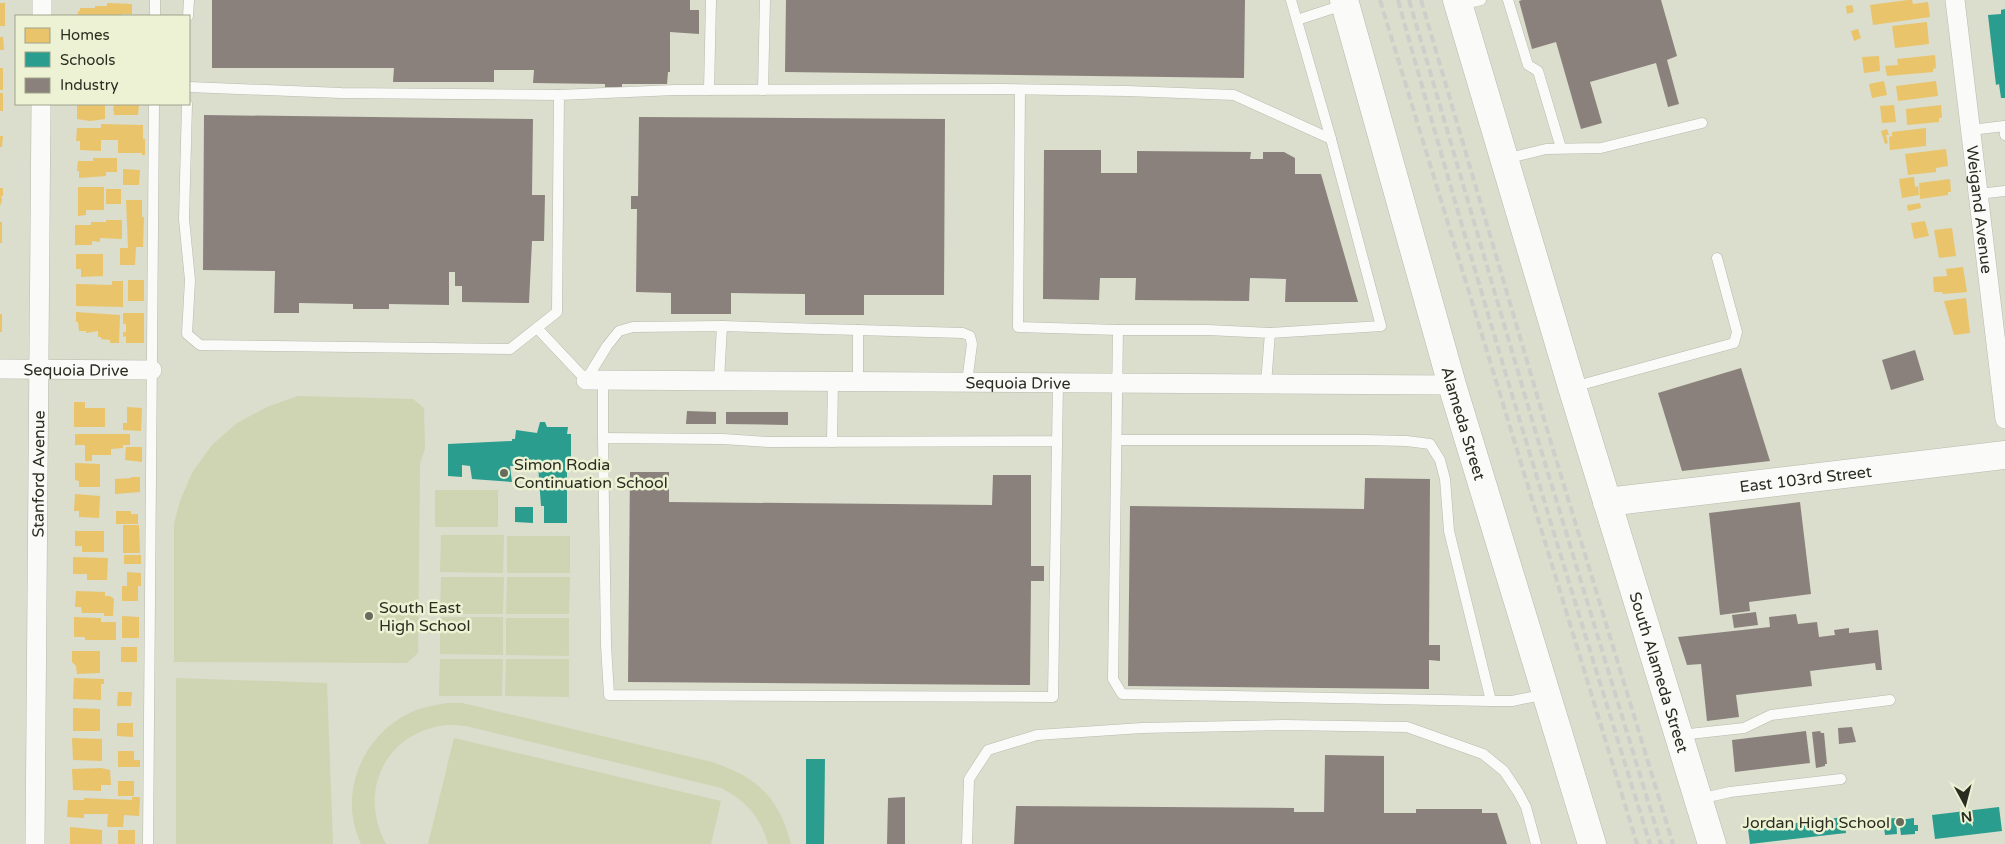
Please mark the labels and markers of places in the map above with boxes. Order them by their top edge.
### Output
place label: Simon Rodia Continuation School [514,455,668,493]
marker: Simon Rodia Continuation School [498,467,510,479]
place label: South East High School [379,598,470,636]
marker: South East High School [363,610,375,622]
place label: Jordan High School [1742,813,1890,833]
marker: Jordan High School [1894,816,1906,828]

